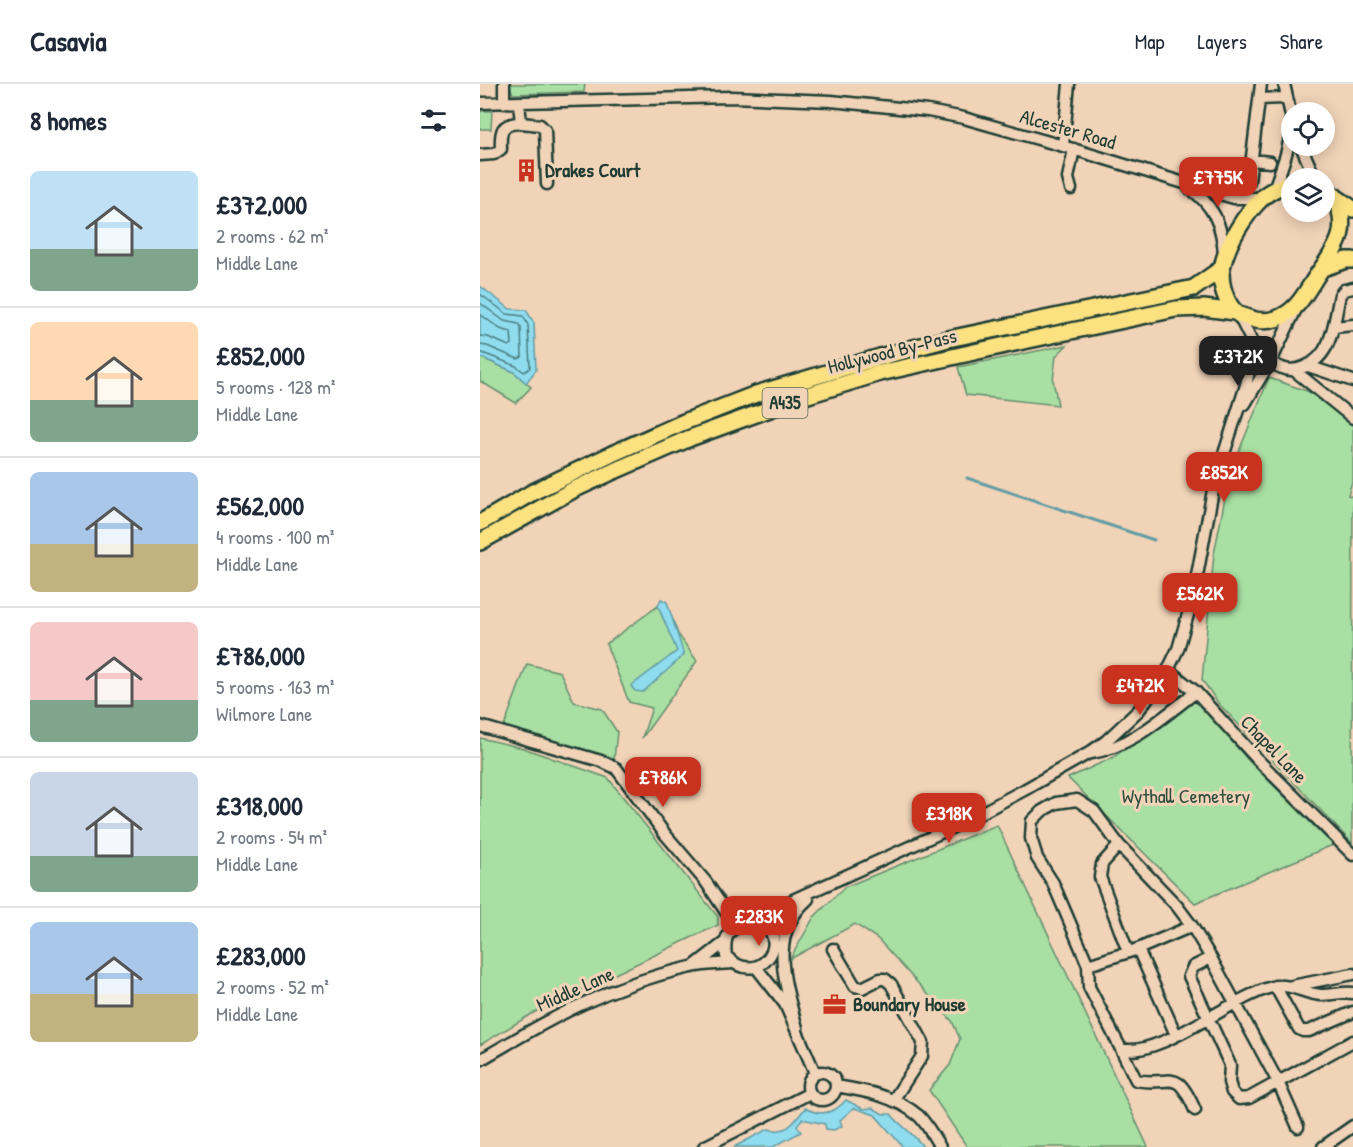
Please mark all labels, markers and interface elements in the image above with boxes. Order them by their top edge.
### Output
text: Casavia [30,22,107,60]
text: Map [1135,27,1164,56]
text: Layers [1197,27,1247,56]
text: Share [1280,27,1323,56]
street label: Alcester Road [1017,102,1119,155]
map controls [1281,102,1335,222]
button: locate [1281,102,1335,156]
text: 8 homes [30,103,107,138]
icon: filters [417,104,450,137]
place label: Drakes Court [545,156,641,183]
building icon: Drakes Court [514,157,540,183]
pin: £775K [1176,157,1260,208]
text: £775K [1193,163,1243,190]
button: layers [1281,168,1335,222]
text: £372,000 [216,187,307,222]
icon: home [78,195,150,267]
text: 2 rooms · 62 m² [216,222,328,249]
text: Middle Lane [216,249,298,276]
street label: Hollywood By-Pass [825,321,959,380]
pin: £372K [1196,336,1280,387]
text: £852,000 [216,338,305,373]
text: £372K [1213,342,1263,369]
icon: home [78,346,150,418]
text: 5 rooms · 128 m² [216,373,335,400]
road number: A435 [762,388,808,418]
text: Middle Lane [216,400,298,427]
pin: £852K [1182,452,1266,503]
text: £852K [1200,458,1248,485]
text: £562,000 [216,488,304,523]
icon: home [78,496,150,568]
text: 4 rooms · 100 m² [216,523,334,550]
text: Middle Lane [216,550,298,577]
pin: £562K [1158,573,1242,624]
text: £562K [1176,579,1224,606]
text: £786,000 [216,638,305,673]
icon: home [78,646,150,718]
pin: £472K [1098,665,1182,716]
text: £472K [1116,671,1164,698]
text: 5 rooms · 163 m² [216,673,334,700]
text: Wilmore Lane [216,700,312,727]
street label: Chapel Lane [1235,708,1314,789]
pin: £786K [621,757,705,808]
text: £786K [639,763,687,790]
park label: Wythall Cemetery [1122,782,1250,809]
text: £318,000 [216,788,303,823]
pin: £318K [907,793,991,844]
icon: home [78,796,150,868]
text: £318K [926,799,972,826]
text: 2 rooms · 54 m² [216,823,327,850]
text: Middle Lane [216,850,298,877]
pin: £283K [717,896,801,947]
text: £283K [735,902,783,929]
text: £283,000 [216,938,306,973]
icon: home [78,946,150,1018]
street label: Middle Lane [532,959,618,1018]
text: 2 rooms · 52 m² [216,973,329,1000]
place label: Boundary House [853,990,966,1018]
office icon: Boundary House [822,991,848,1017]
text: Middle Lane [216,1000,298,1027]

